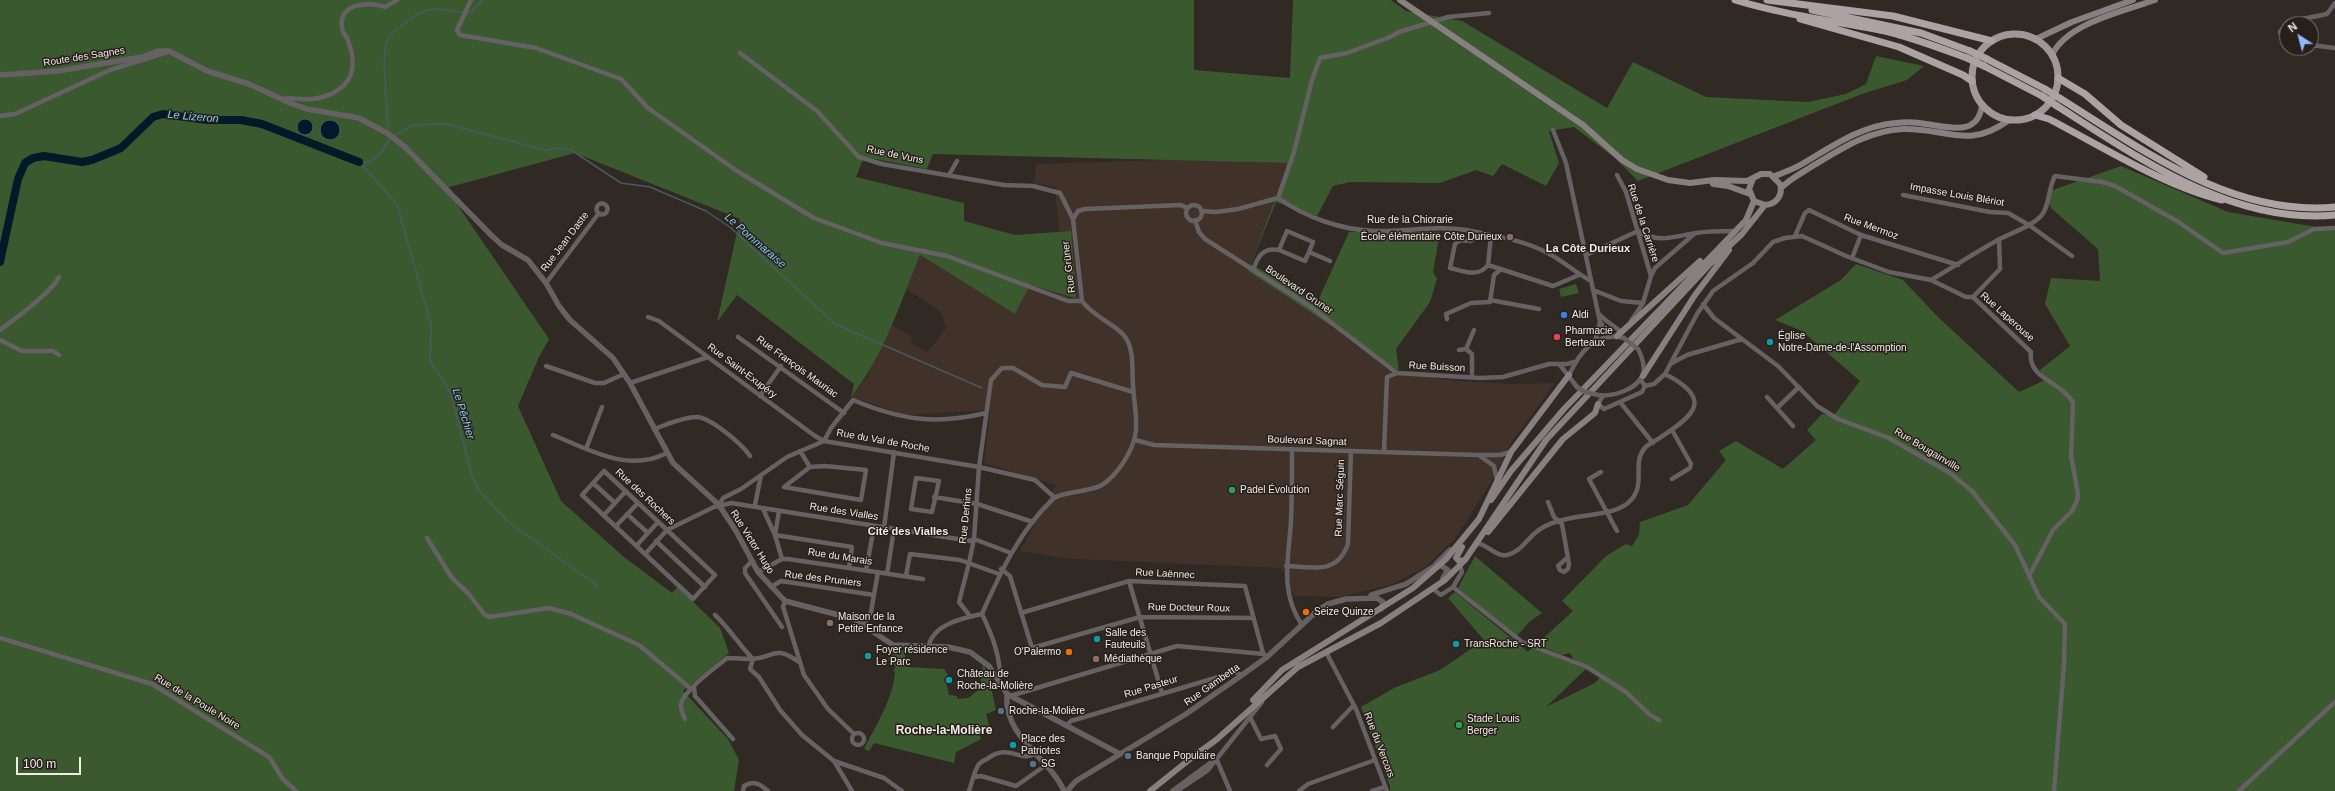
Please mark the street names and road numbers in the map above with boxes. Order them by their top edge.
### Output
street label: Route des Sagnes [42,45,126,69]
street label: Rue de Vuns [866,143,924,167]
street label: Impasse Louis Blériot [1909,181,2005,209]
street label: Rue de la Carrière [1625,182,1661,264]
street label: Rue Jean Daste [539,210,591,274]
street label: Rue Mermoz [1842,212,1900,242]
street label: Rue de la Chiorarie [1367,214,1453,226]
street label: Rue Grüner [1060,240,1078,294]
street label: Boulevard Gruner [1263,263,1335,317]
street label: Rue Laperouse [1978,290,2036,344]
street label: Rue François Mauriac [754,333,840,401]
street label: Rue Saint-Exupéry [705,341,779,401]
street label: Rue Buisson [1408,360,1466,374]
street label: Rue Bougainville [1892,426,1962,474]
street label: Rue du Val de Roche [836,427,930,455]
street label: Boulevard Sagnat [1267,434,1347,448]
street label: Rue Marc Séguin [1333,459,1347,537]
street label: Rue des Rochers [613,466,677,528]
street label: Rue Derhins [957,488,975,544]
street label: Rue des Vialles [809,501,879,523]
street label: Rue Victor Hugo [728,508,776,576]
street label: Rue du Marais [807,546,873,568]
street label: Rue Laënnec [1135,566,1195,582]
street label: Rue des Pruniers [784,568,862,590]
street label: Rue Docteur Roux [1148,601,1230,615]
street label: Rue Gambetta [1182,661,1242,709]
street label: Rue de la Poule Noire [152,672,242,732]
street label: Rue Pasteur [1123,673,1179,701]
street label: Rue du Vercors [1361,711,1397,779]

